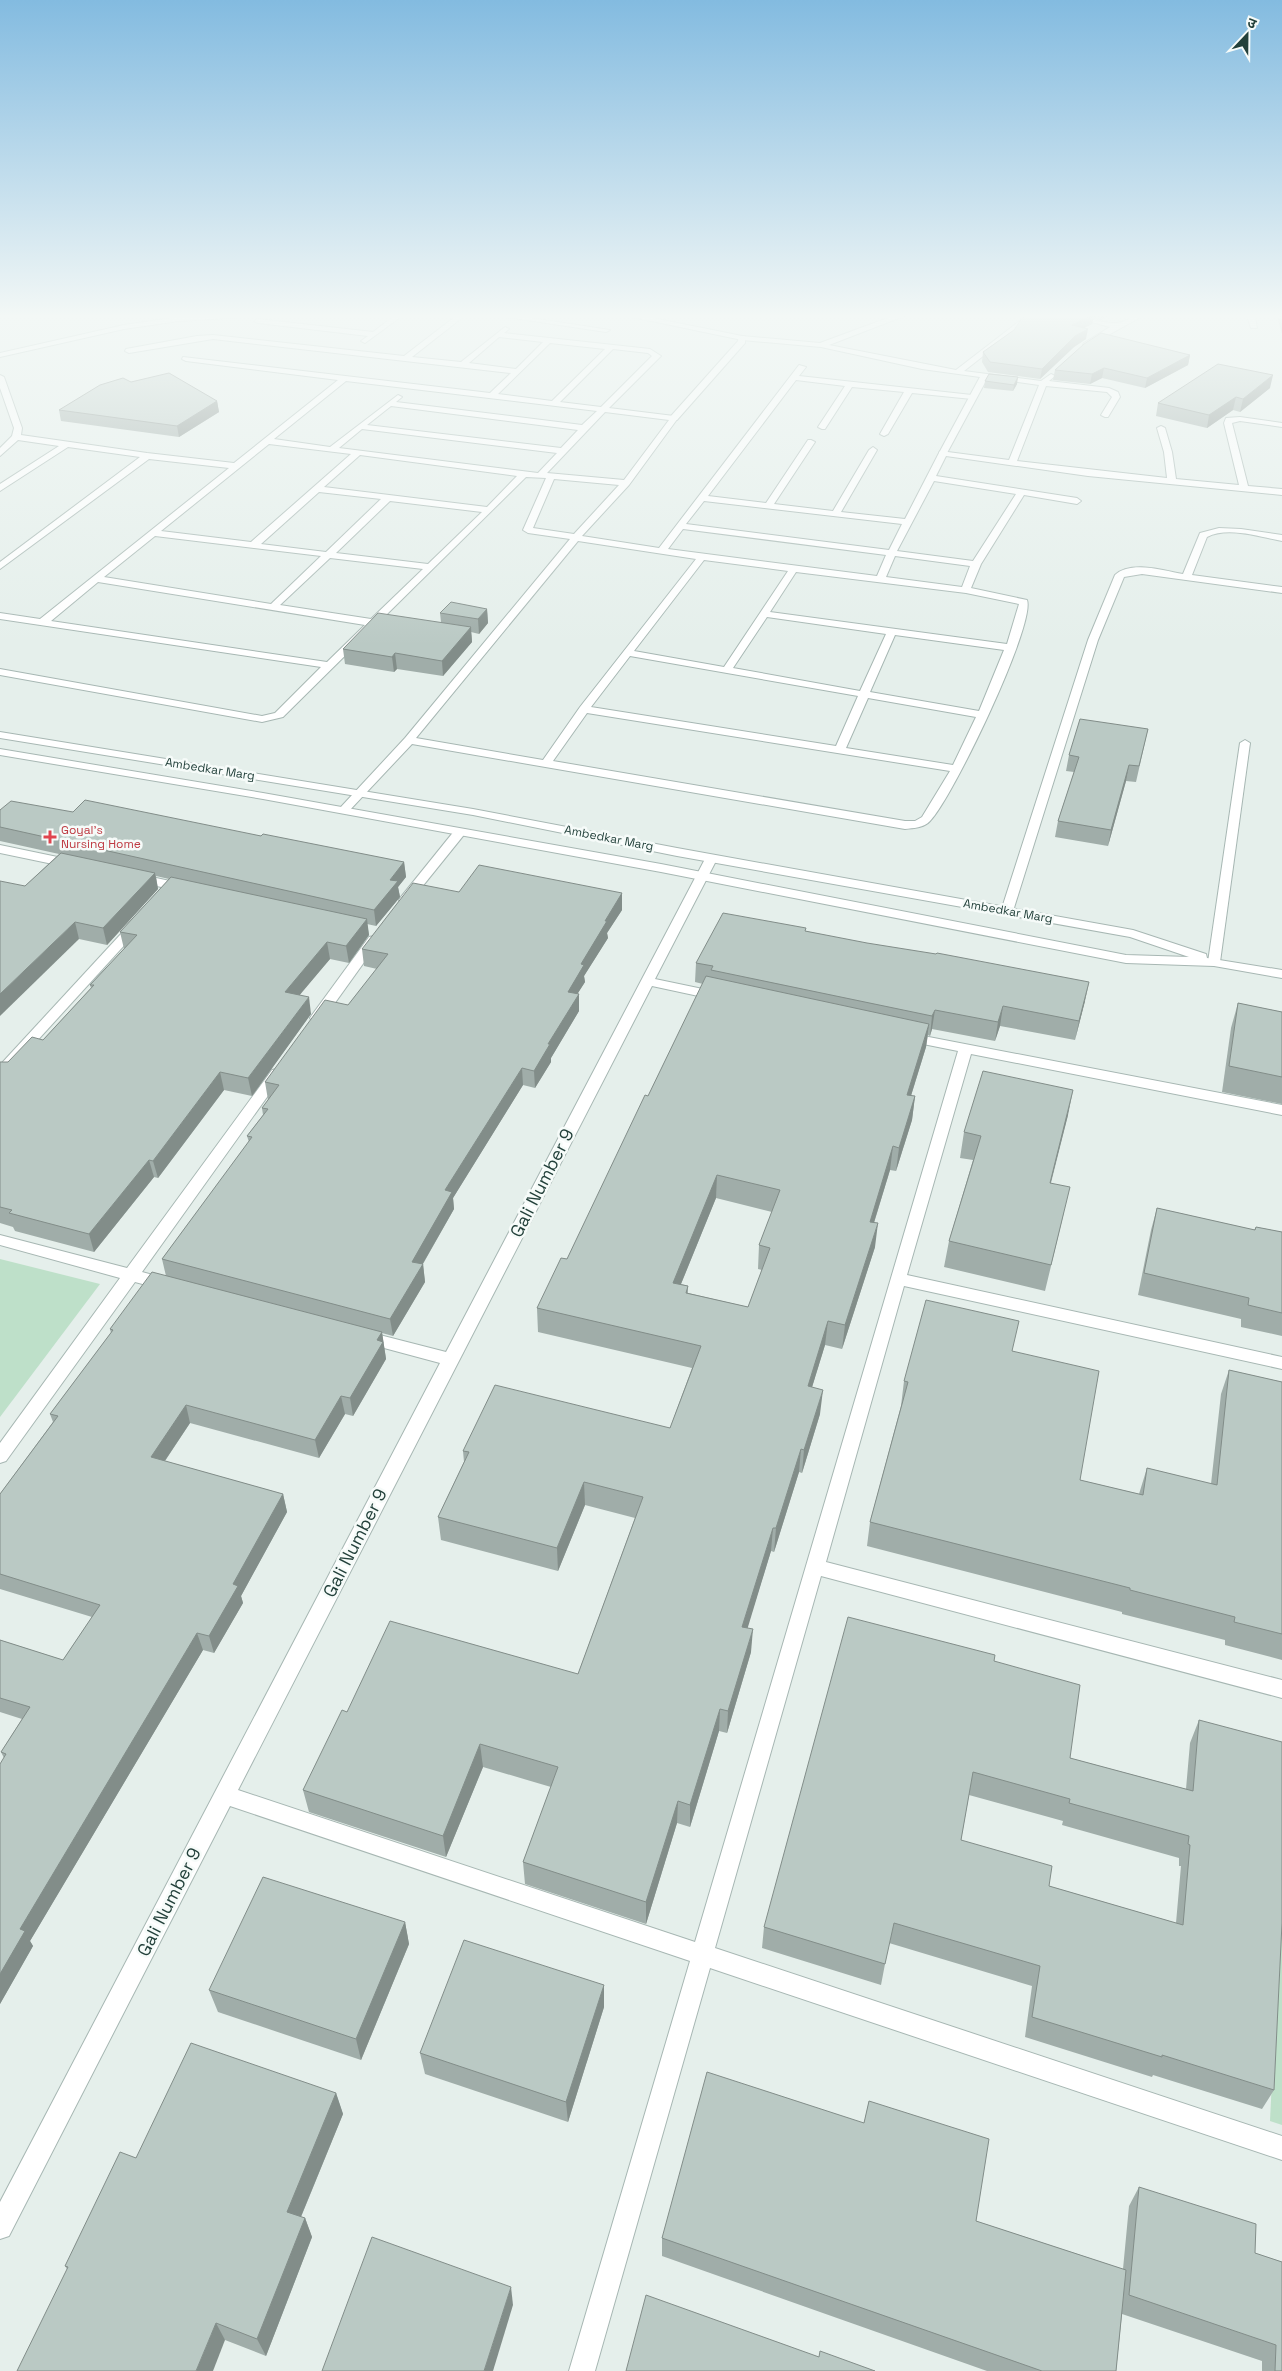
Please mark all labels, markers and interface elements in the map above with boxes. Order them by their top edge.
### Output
north arrow [1222,10,1272,60]
text: उ [1245,13,1260,33]
street label: Ambedkar Marg [164,754,256,784]
place label: Goyal's Nursing Home [61,822,141,852]
street label: Ambedkar Marg [563,822,655,854]
marker: Goyal's Nursing Home [43,830,57,844]
street label: Ambedkar Marg [962,895,1054,927]
street label: Gali Number 9 [504,1125,579,1241]
street label: Gali Number 9 [317,1485,392,1601]
street label: Gali Number 9 [131,1844,206,1960]

